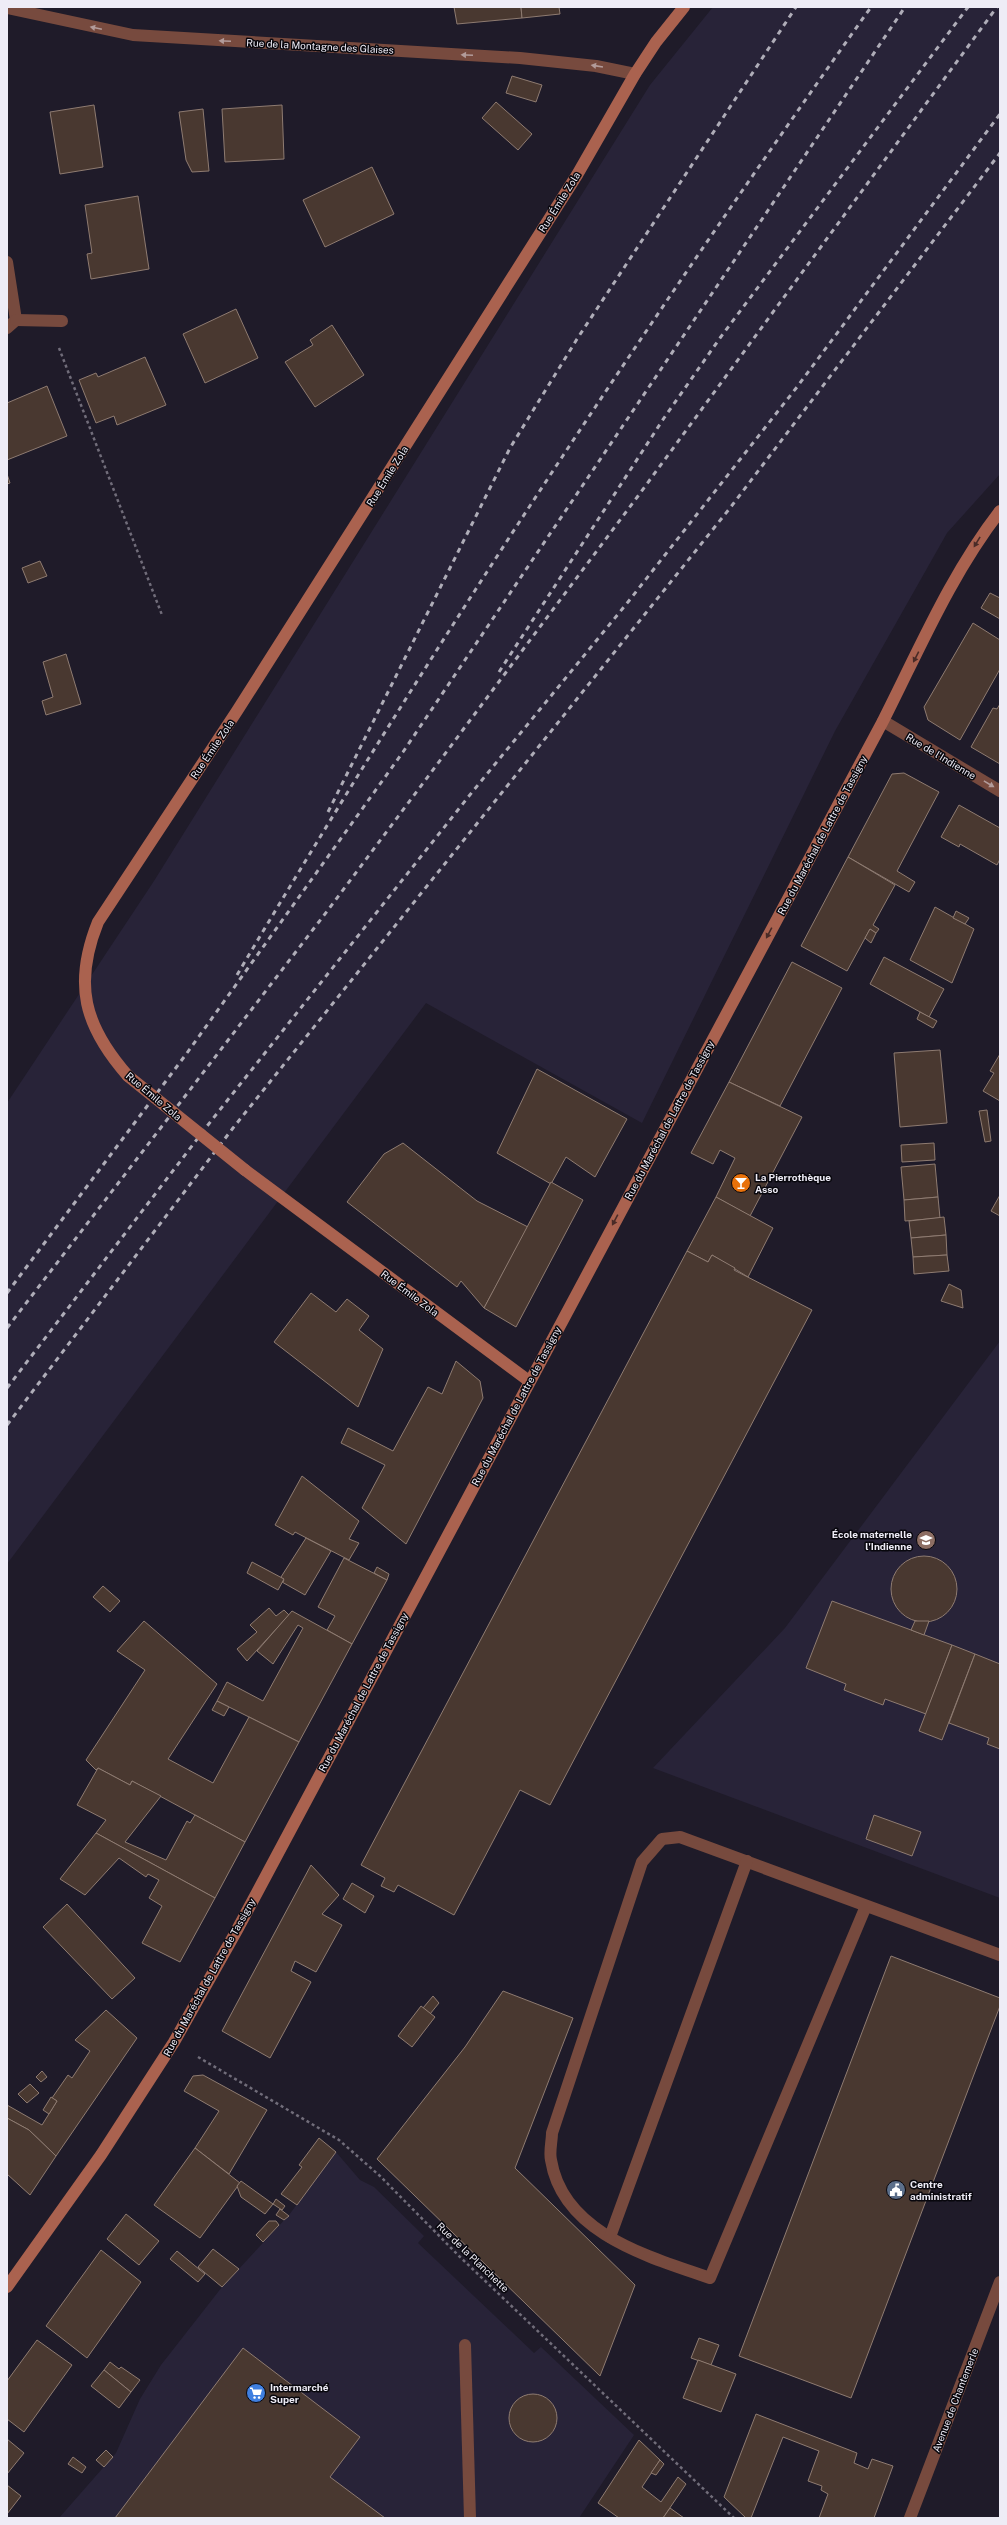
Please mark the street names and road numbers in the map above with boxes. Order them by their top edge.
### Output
street label: Rue de la Montagne des Glaises [246,36,394,56]
street label: Rue Émile Zola [536,170,582,234]
street label: Rue Émile Zola [364,444,410,508]
street label: Rue Émile Zola [188,717,236,781]
street label: Rue de l'Indienne [904,730,978,782]
street label: Rue du Maréchal de Lattre de Tassigny [775,753,870,917]
street label: Rue du Maréchal de Lattre de Tassigny [622,1038,717,1202]
street label: Rue Émile Zola [124,1069,184,1123]
street label: Rue Émile Zola [379,1267,441,1319]
street label: Rue du Maréchal de Lattre de Tassigny [469,1324,564,1488]
street label: Rue du Maréchal de Lattre de Tassigny [316,1610,411,1774]
street label: Rue du Maréchal de Lattre de Tassigny [160,1895,258,2058]
street label: Rue de la Planchette [435,2220,512,2295]
street label: Avenue de Chantemerle [930,2346,980,2454]

